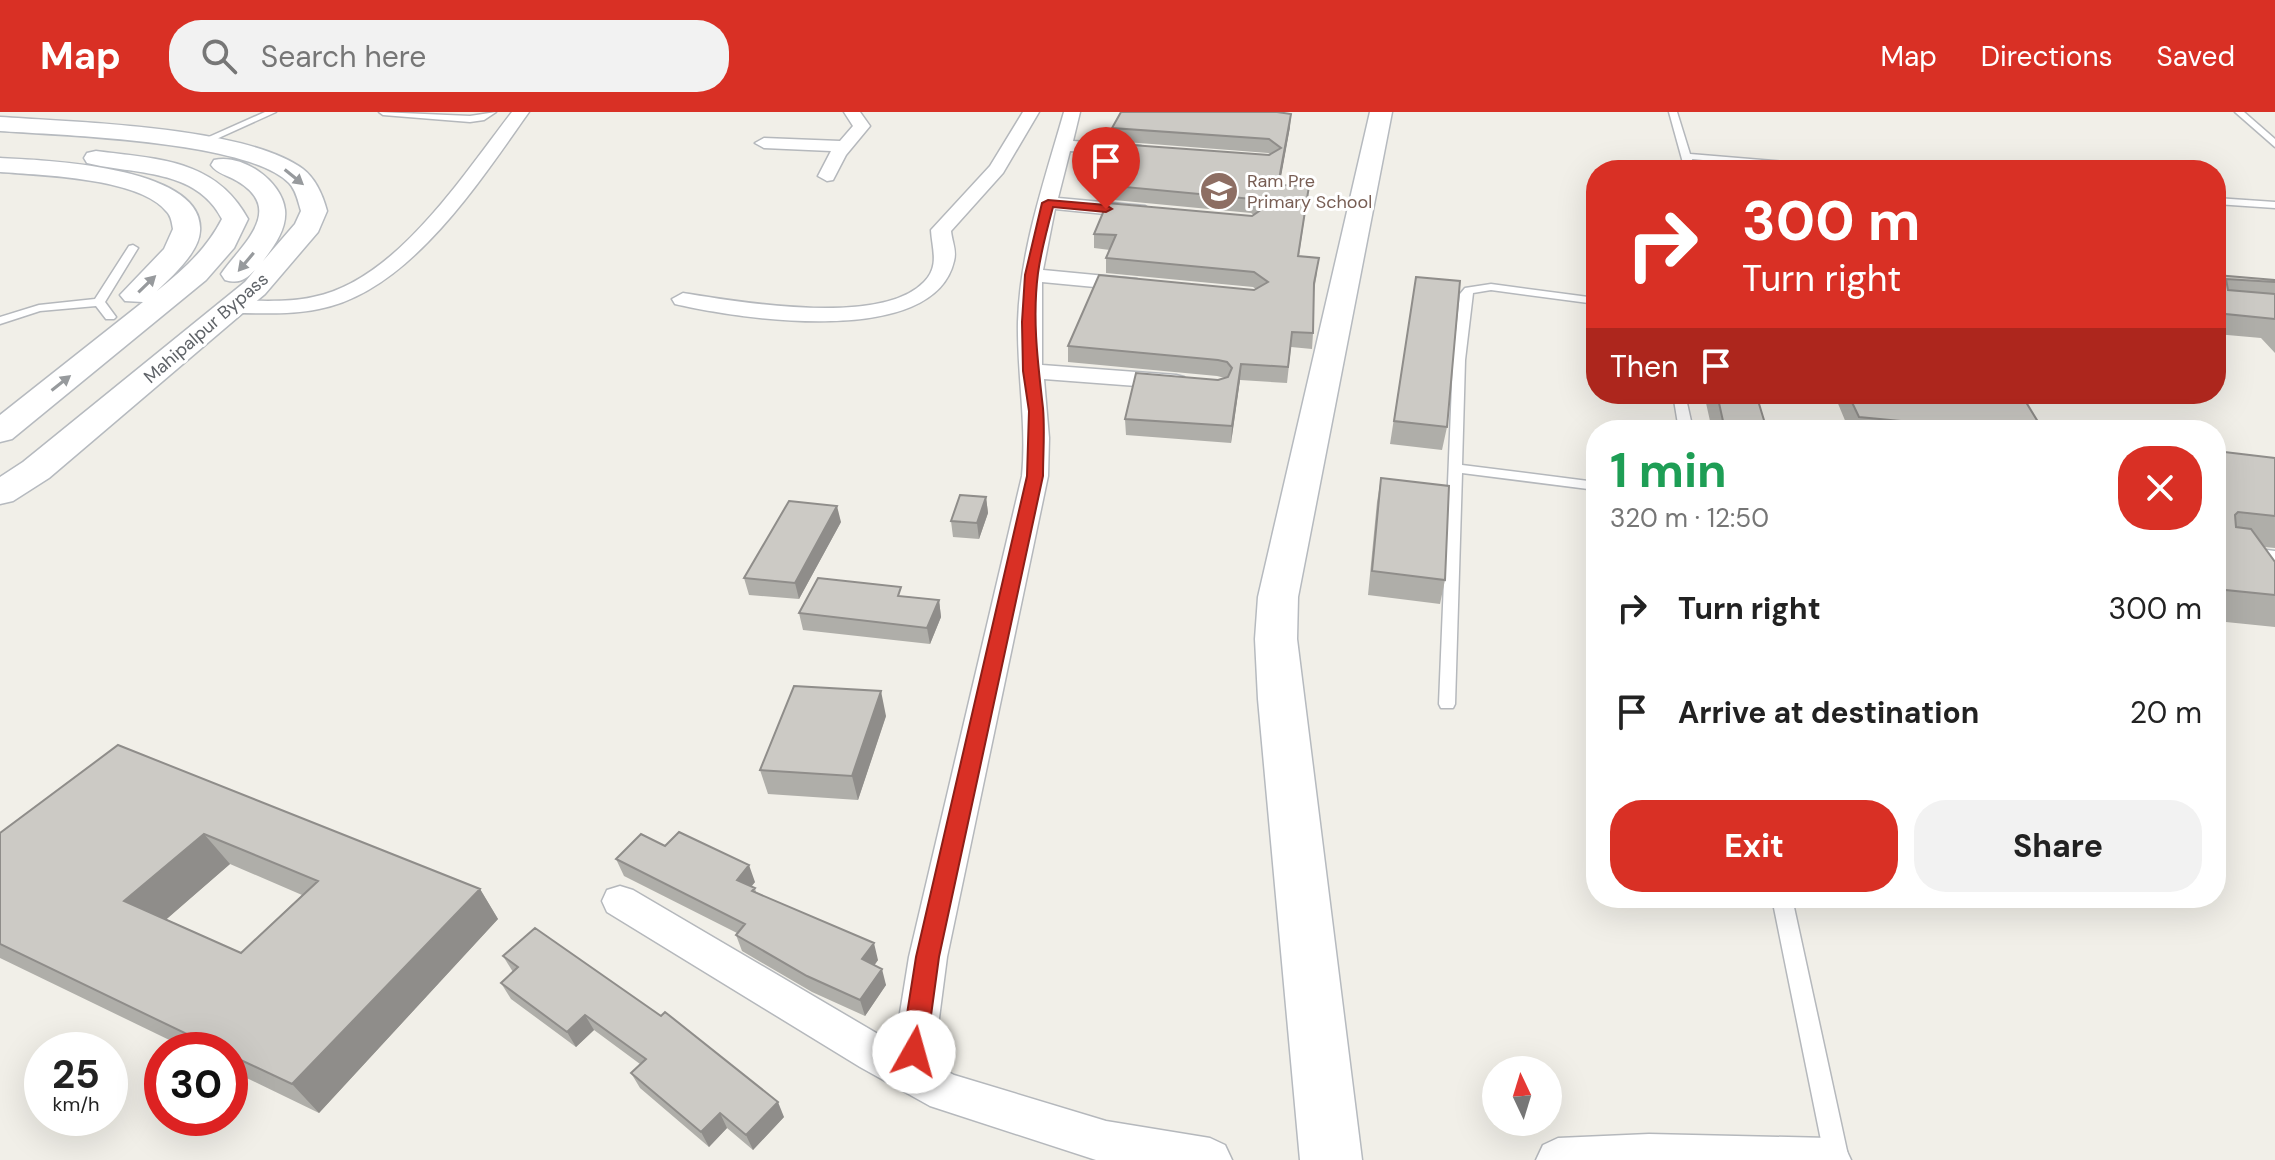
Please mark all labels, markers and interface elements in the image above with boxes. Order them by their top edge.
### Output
search box [169,20,729,92]
text: Map [40,31,121,81]
icon: search [197,34,241,78]
text: Search here [261,37,426,76]
text: Map [1880,38,1937,75]
text: Directions [1981,38,2113,75]
text: Saved [2157,38,2235,75]
pin [1072,127,1140,209]
icon: arrive [1084,139,1128,183]
one-way arrow [284,168,304,185]
place label: Ram Pre Primary School [1247,169,1372,214]
school or university icon: Ram Pre Primary School [1198,170,1240,212]
text: 300 m [1742,184,1920,257]
icon: right [1610,192,1714,296]
one-way arrow [238,251,255,271]
text: Turn right [1742,255,1901,302]
street label: Mahipalpur Bypass [139,267,273,389]
one-way arrow [137,275,156,294]
icon: arrive [1694,344,1738,388]
text: Then [1610,347,1678,386]
one-way arrow [51,376,71,392]
text: 1 min [1610,439,1727,502]
button: close [2118,446,2202,530]
text: 320 m · 12:50 [1610,501,1769,535]
icon: right [1610,586,1654,630]
text: Turn right [1678,589,1821,628]
text: 300 m [2109,589,2202,628]
icon: arrive [1610,690,1654,734]
text: Arrive at destination [1678,693,1979,732]
text: 20 m [2130,693,2202,732]
button: Exit [1610,800,1898,892]
button: Share [1914,800,2202,892]
position arrow [872,1010,956,1094]
speed limit sign: 30 [144,1032,248,1136]
text: 25 [52,1048,100,1100]
north arrow [1482,1056,1562,1136]
map controls [1482,1056,1562,1136]
text: km/h [52,1091,100,1117]

